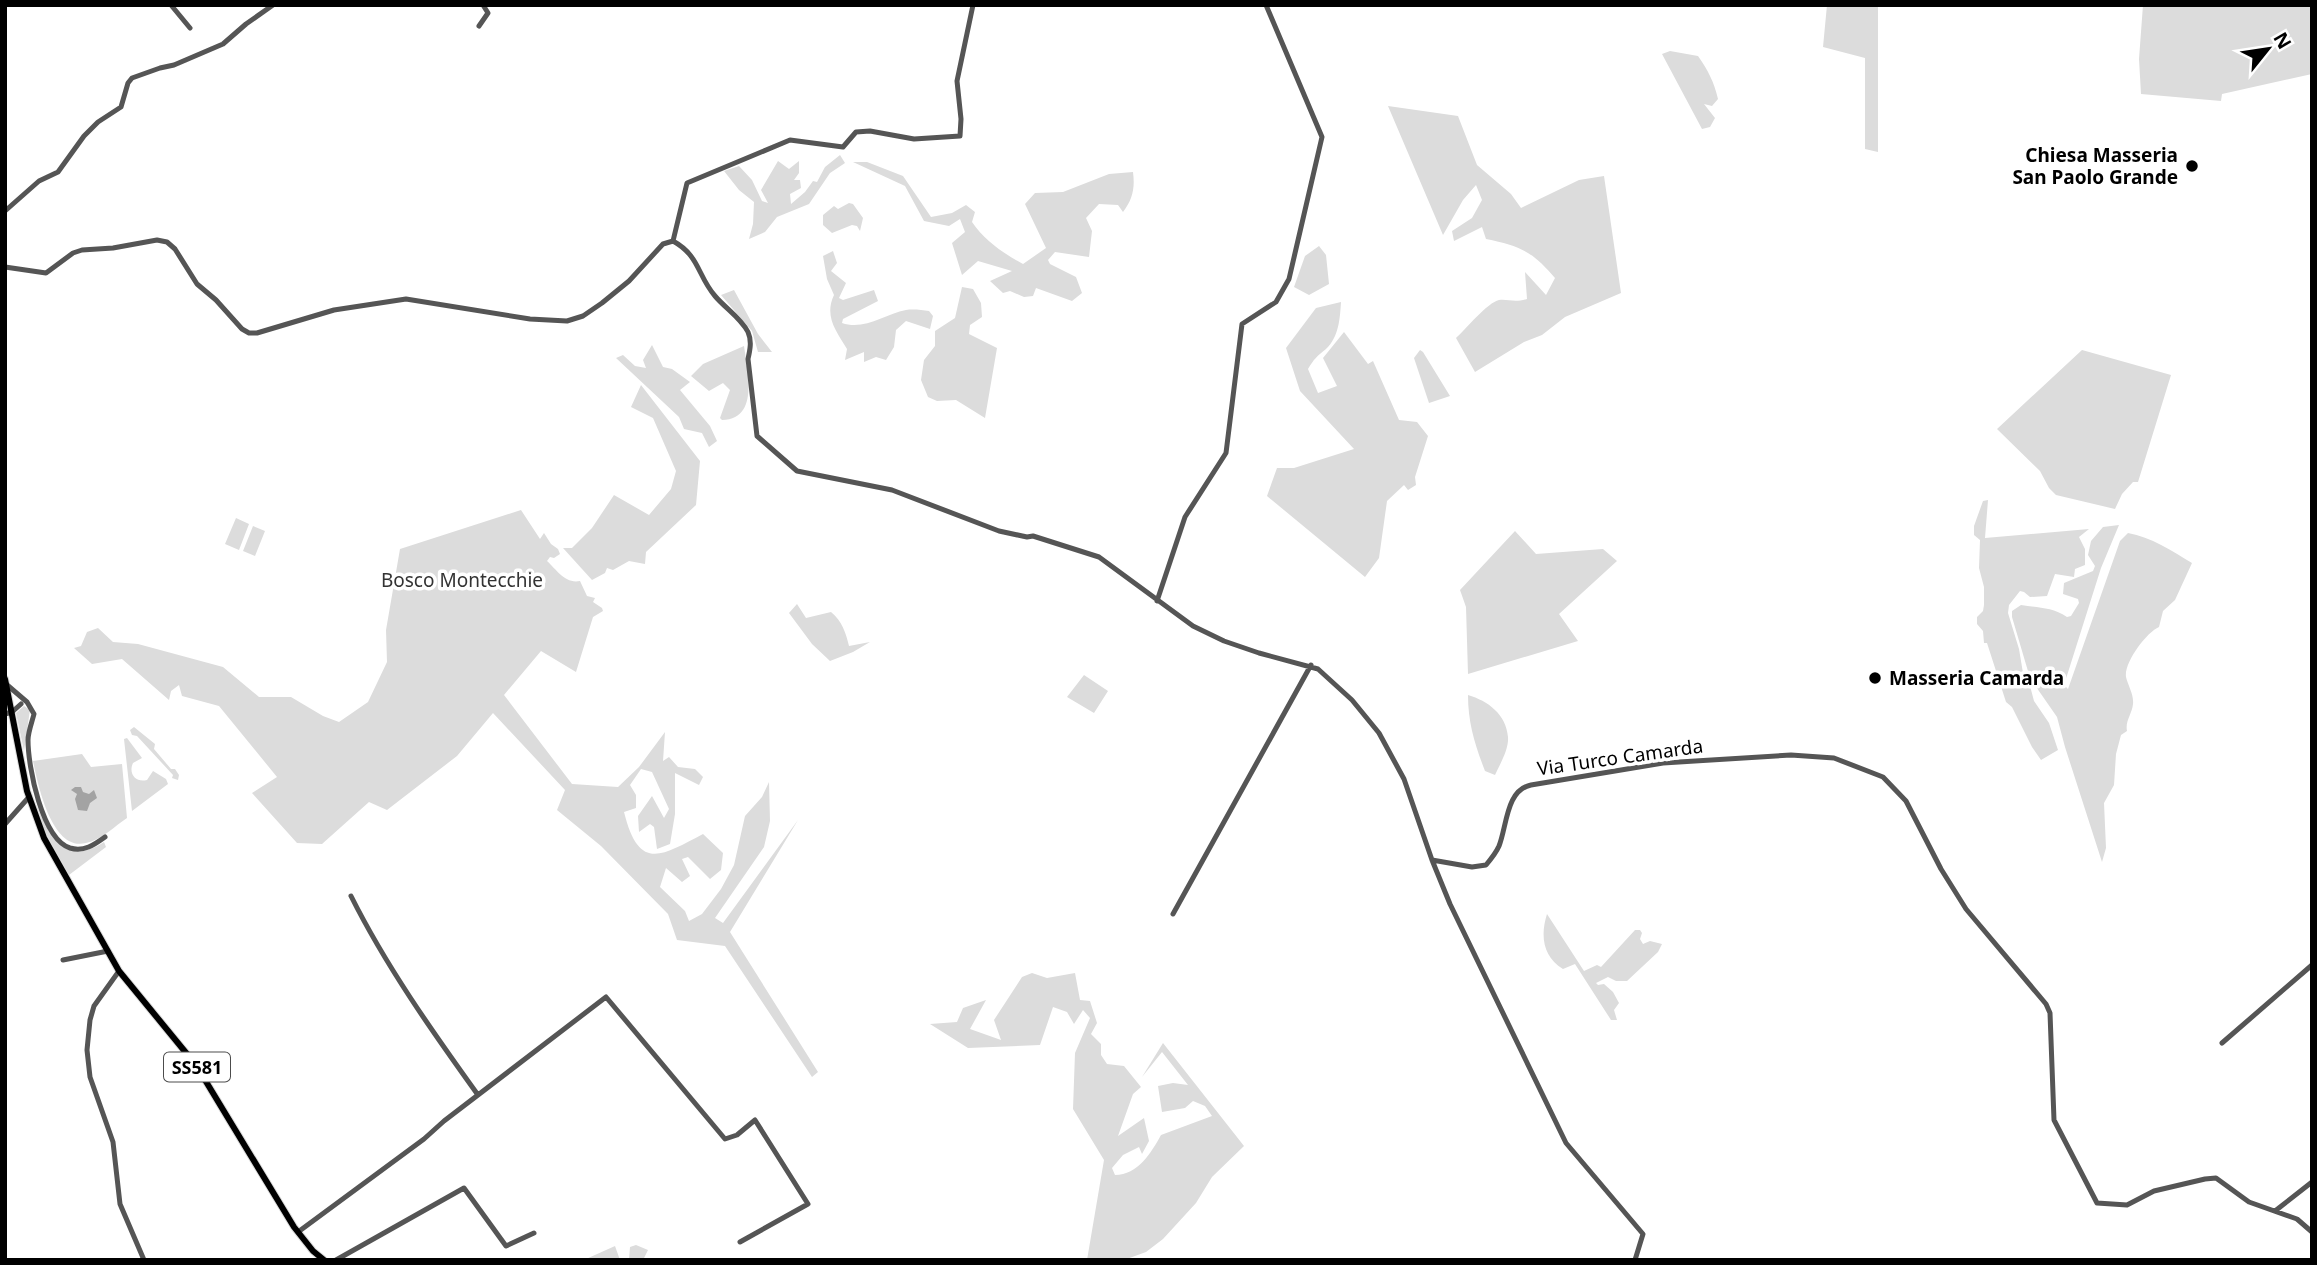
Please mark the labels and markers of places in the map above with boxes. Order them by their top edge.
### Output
place label: Chiesa Masseria San Paolo Grande [2012,142,2178,190]
marker: Chiesa Masseria San Paolo Grande [2184,158,2200,174]
place label: Masseria Camarda [1889,665,2064,691]
marker: Masseria Camarda [1867,670,1883,686]

